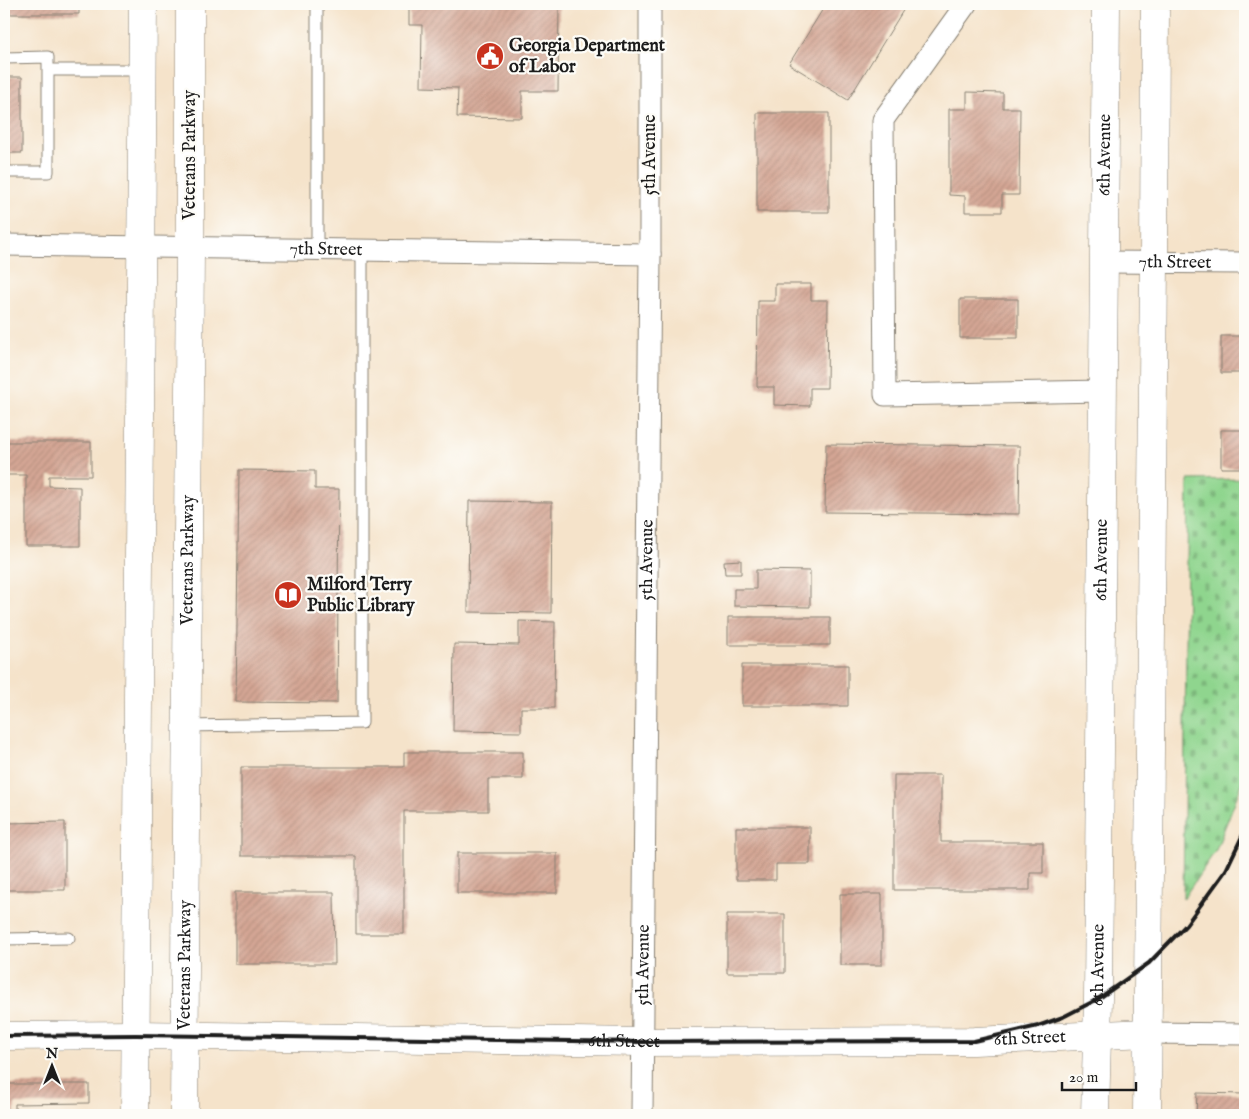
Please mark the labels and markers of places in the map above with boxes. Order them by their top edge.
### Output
place label: Georgia Department of Labor [509,35,666,79]
public building icon: Georgia Department of Labor [475,41,505,71]
place label: Milford Terry Public Library [307,574,416,618]
library icon: Milford Terry Public Library [273,580,303,610]

